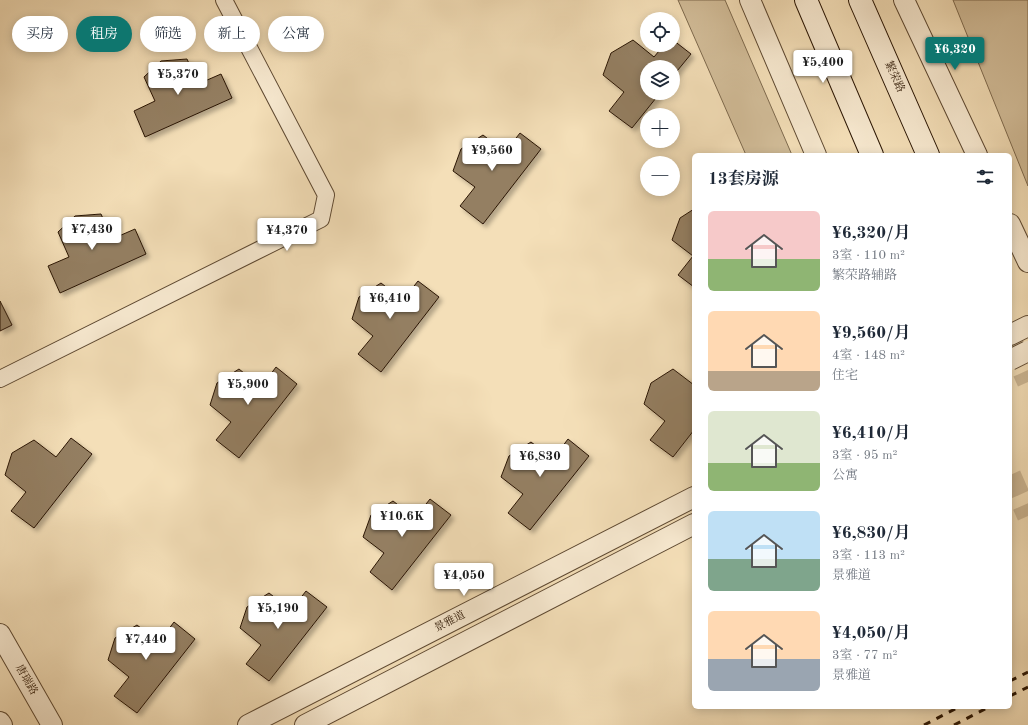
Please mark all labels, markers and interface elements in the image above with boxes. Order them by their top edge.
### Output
map controls [640,12,680,196]
button: locate [640,12,680,52]
chip: 买房 [12,16,68,52]
chip: 租房 [76,16,132,52]
chip: 筛选 [140,16,196,52]
chip: 新上 [204,16,260,52]
chip: 公寓 [268,16,324,52]
pin: ¥6,320 [922,37,988,71]
text: ¥6,320 [934,43,976,56]
pin: ¥5,400 [790,50,856,84]
text: ¥5,400 [802,56,844,69]
street label: 繁荣路 [882,59,908,94]
button: layers [640,60,680,100]
pin: ¥5,370 [145,62,211,96]
text: ¥5,370 [157,68,199,81]
button: + [640,108,680,148]
pin: ¥9,560 [459,138,525,172]
text: ¥9,560 [471,144,513,157]
button: − [640,156,680,196]
icon: filters [974,166,996,188]
text: 13套房源 [708,171,779,188]
pin: ¥7,430 [59,217,125,251]
pin: ¥4,370 [254,218,320,252]
text: ¥7,430 [71,223,113,236]
text: ¥4,370 [266,224,308,237]
text: ¥6,320/月 [832,225,911,242]
icon: home [740,227,788,275]
text: 3室 · 110 m² [832,249,905,262]
text: 繁荣路辅路 [832,269,897,282]
pin: ¥6,410 [357,286,423,320]
text: ¥6,410 [369,292,411,305]
text: ¥9,560/月 [832,325,911,342]
icon: home [740,327,788,375]
text: 4室 · 148 m² [832,349,905,362]
text: 住宅 [832,369,858,382]
pin: ¥5,900 [215,372,281,406]
text: ¥5,900 [227,378,269,391]
text: ¥6,410/月 [832,425,911,442]
icon: home [740,427,788,475]
pin: ¥6,830 [507,444,573,478]
text: 3室 · 95 m² [832,449,897,462]
text: ¥6,830 [519,450,561,463]
text: 公寓 [832,469,858,482]
pin: ¥10.6K [369,504,435,538]
text: ¥10.6K [380,510,424,523]
text: ¥6,830/月 [832,525,911,542]
icon: home [740,527,788,575]
text: 3室 · 113 m² [832,549,905,562]
pin: ¥4,050 [431,563,497,597]
text: ¥4,050 [443,569,485,582]
text: 景雅道 [832,569,871,582]
pin: ¥5,190 [245,596,311,630]
text: ¥5,190 [257,602,299,615]
street label: 景雅道 [432,608,467,634]
text: ¥4,050/月 [832,625,911,642]
pin: ¥7,440 [113,627,179,661]
icon: home [740,627,788,675]
text: ¥7,440 [125,633,167,646]
text: 3室 · 77 m² [832,649,897,662]
street label: 唐瑞路 [13,662,41,697]
text: 景雅道 [832,669,871,682]

